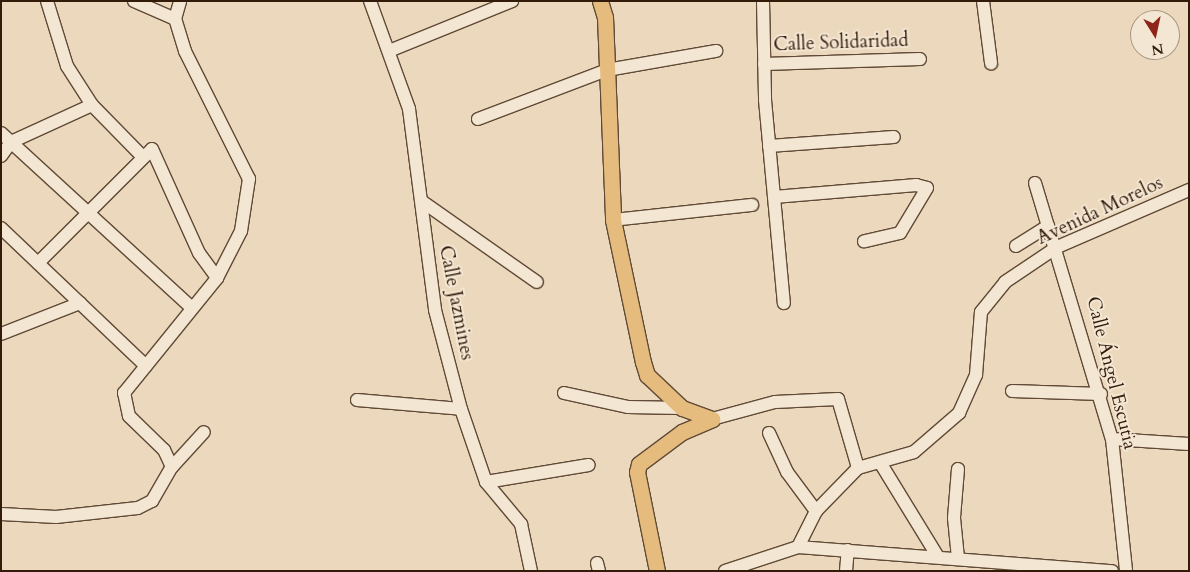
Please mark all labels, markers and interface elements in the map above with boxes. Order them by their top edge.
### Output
north arrow [1130,10,1180,60]
street label: Calle Solidaridad [773,29,909,57]
text: N [1150,39,1165,60]
street label: Avenida Morelos [1033,172,1167,250]
street label: Calle Jazmines [434,244,478,362]
street label: Calle Ángel Escutia [1081,294,1141,452]

